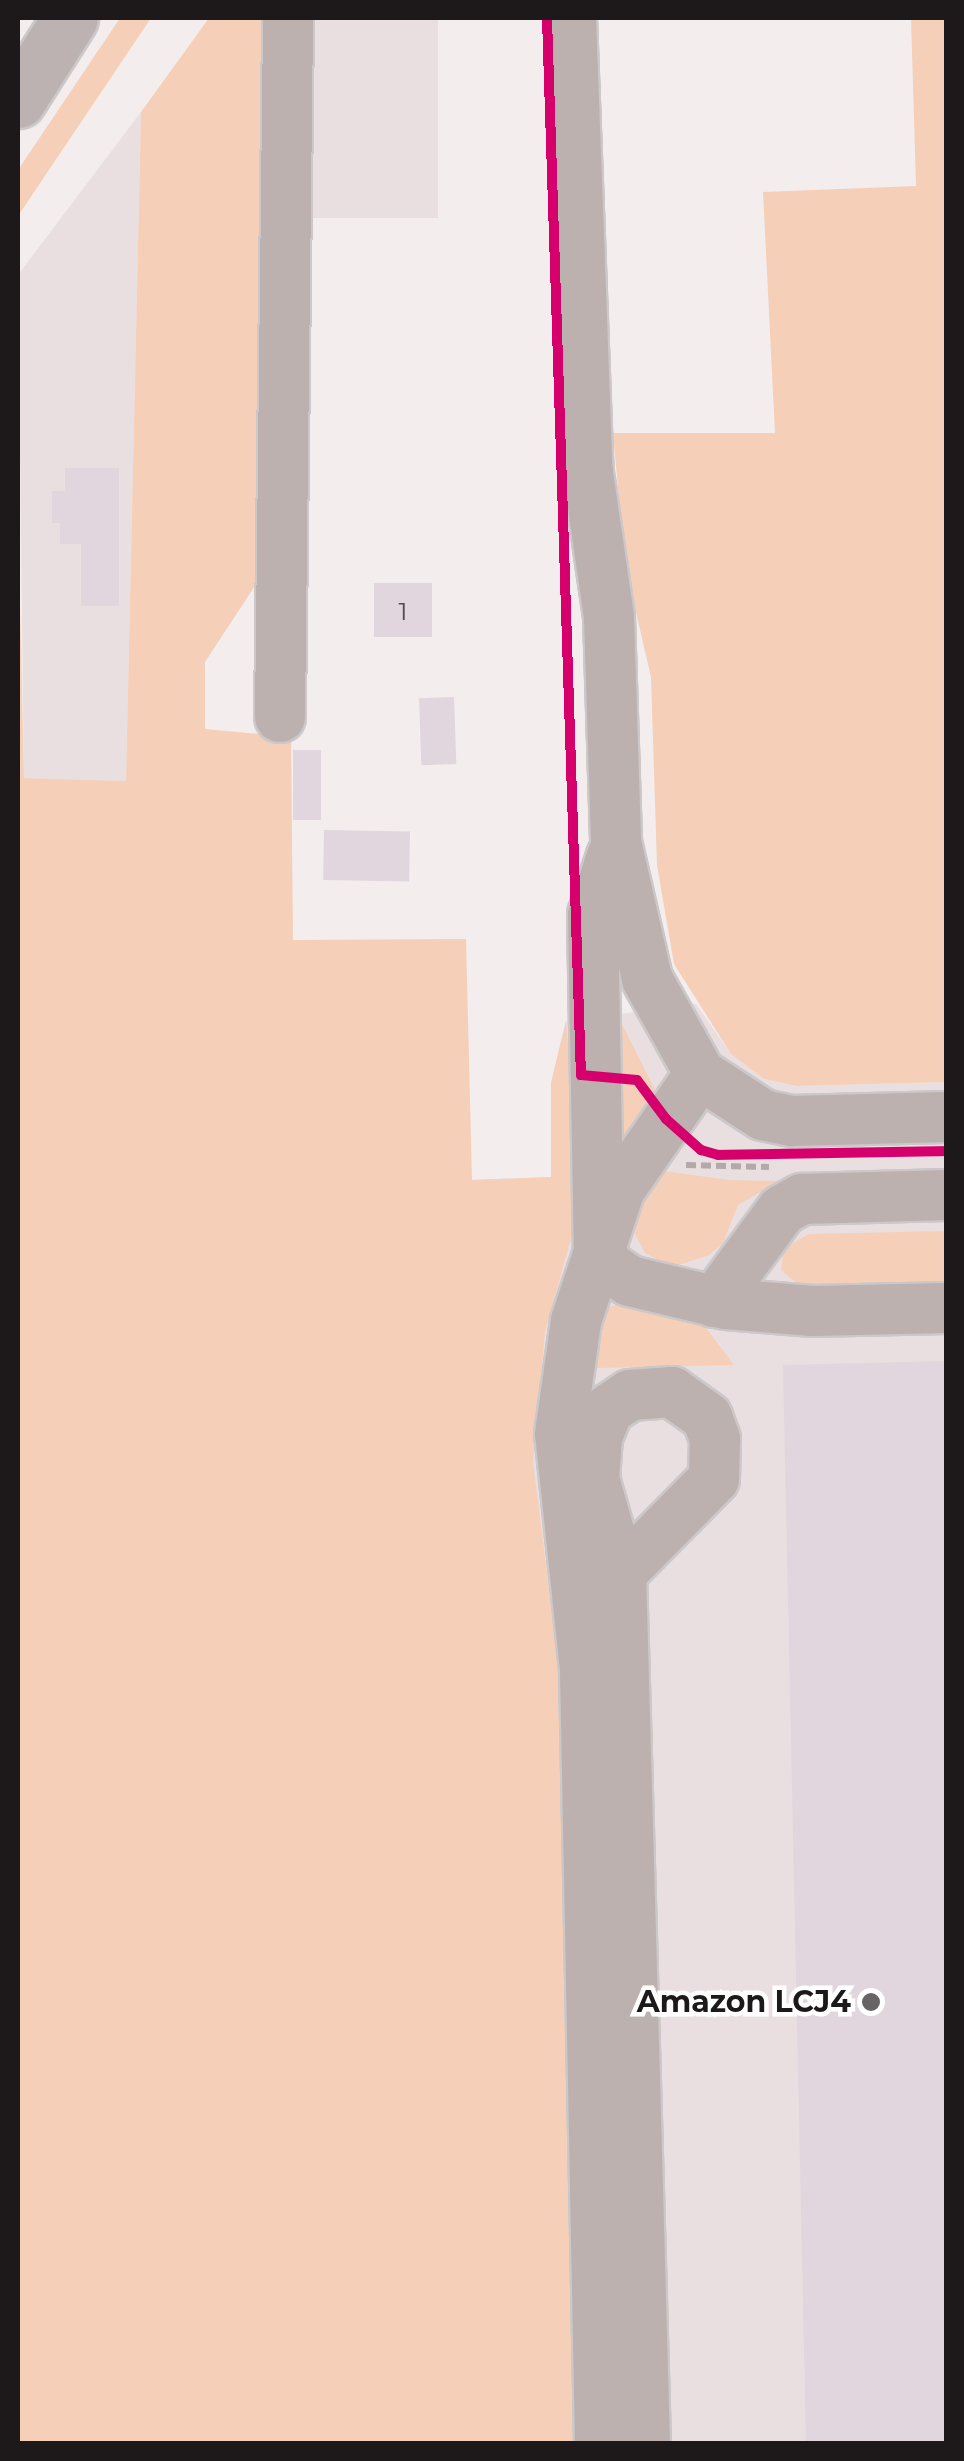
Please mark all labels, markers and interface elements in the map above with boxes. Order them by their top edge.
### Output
house number: 1 [398,596,408,626]
place label: Amazon LCJ4 [637,1984,851,2020]
marker: Amazon LCJ4 [860,1991,882,2013]

